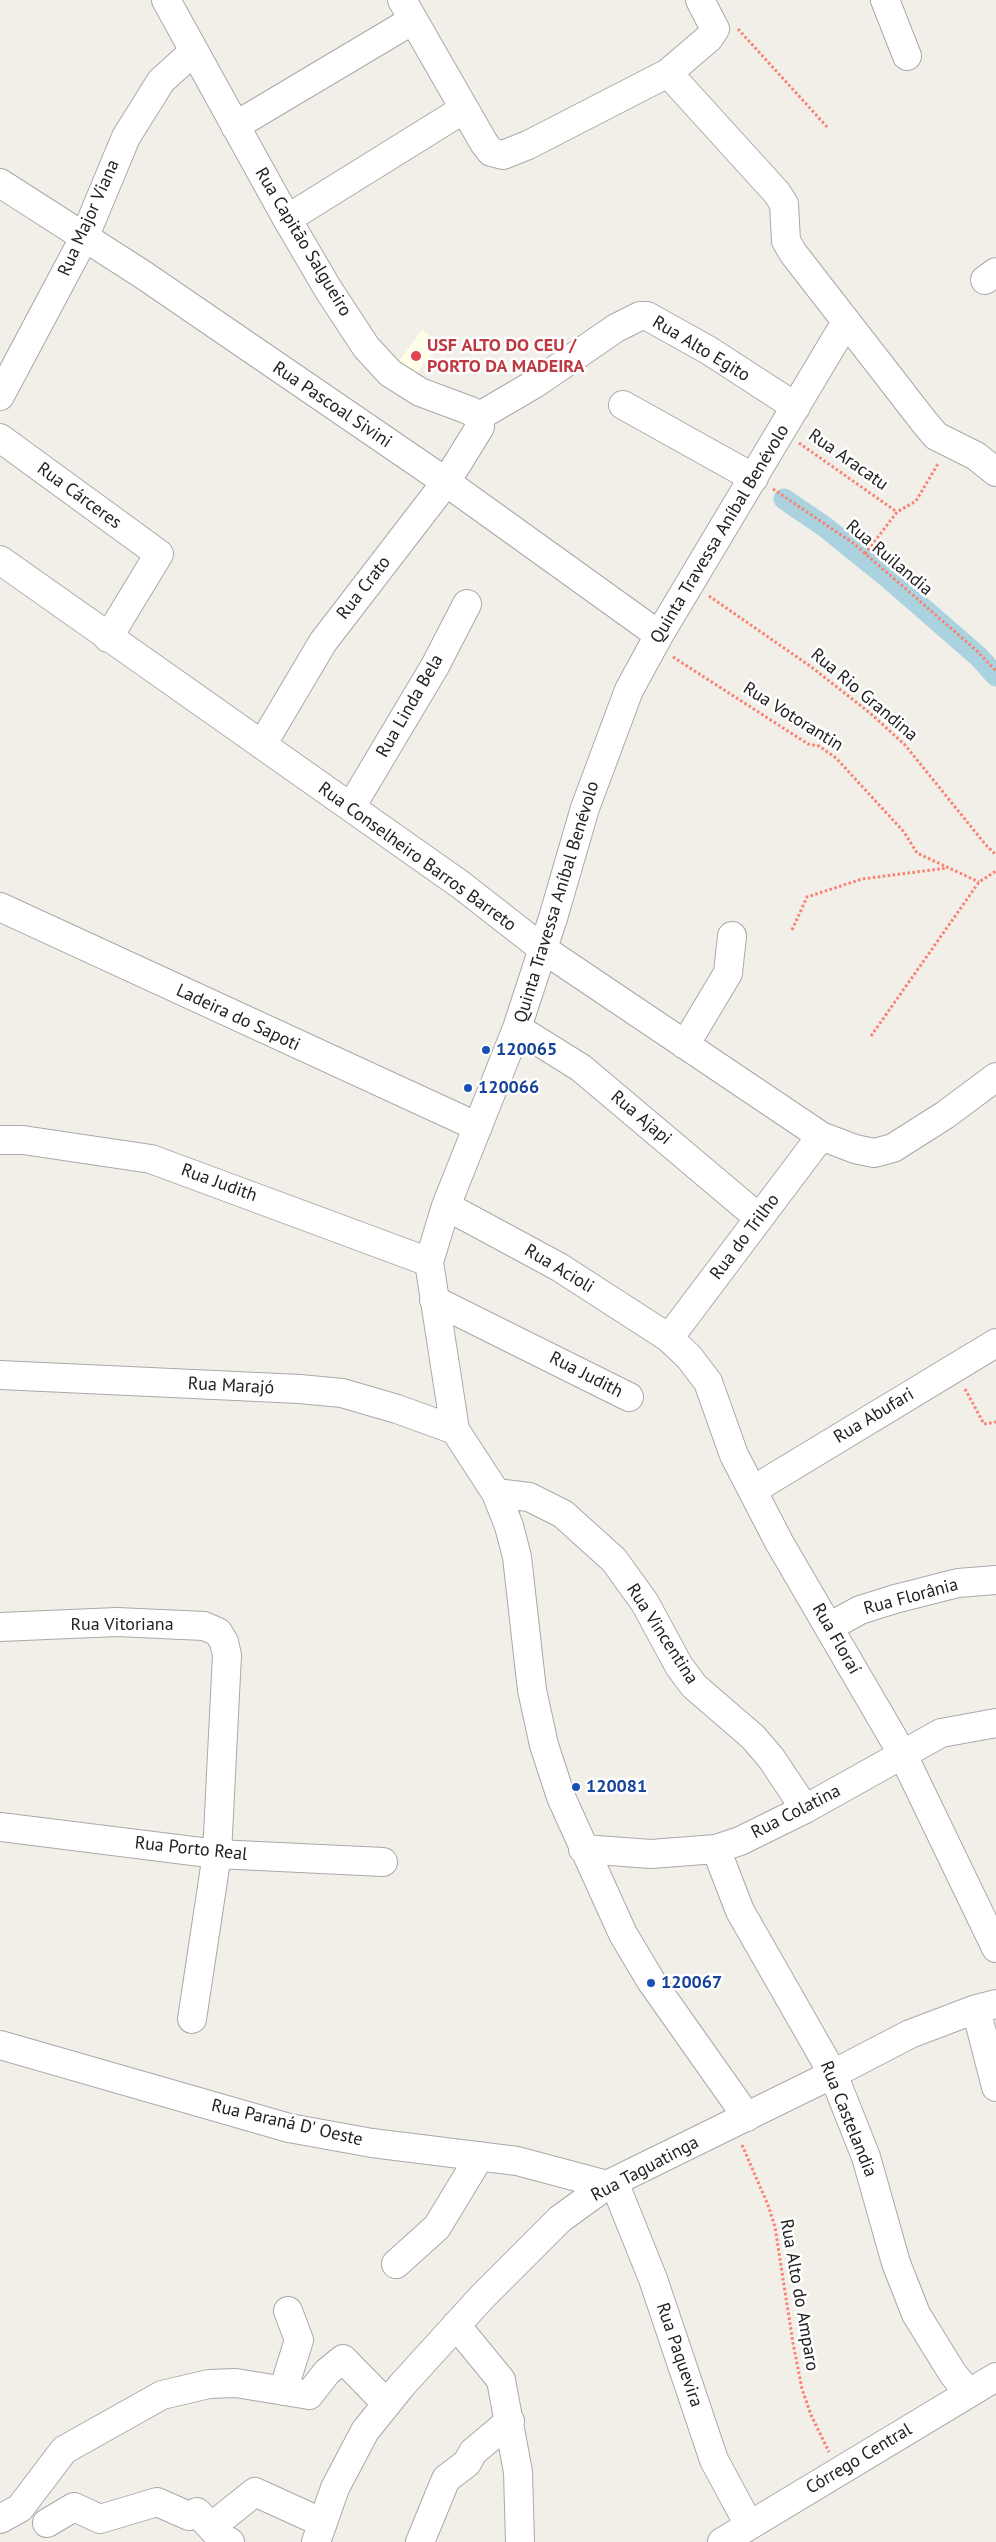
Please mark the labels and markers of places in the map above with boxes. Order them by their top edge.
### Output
place label: USF ALTO DO CEU / PORTO DA MADEIRA [427,335,584,378]
marker: USF ALTO DO CEU / PORTO DA MADEIRA [409,349,423,363]
place label: 120065 [496,1039,557,1061]
marker: 120065 [480,1044,492,1056]
place label: 120066 [478,1077,539,1099]
marker: 120066 [462,1082,474,1094]
place label: 120081 [586,1776,647,1798]
marker: 120081 [570,1781,582,1793]
place label: 120067 [661,1972,722,1994]
marker: 120067 [645,1977,657,1989]

